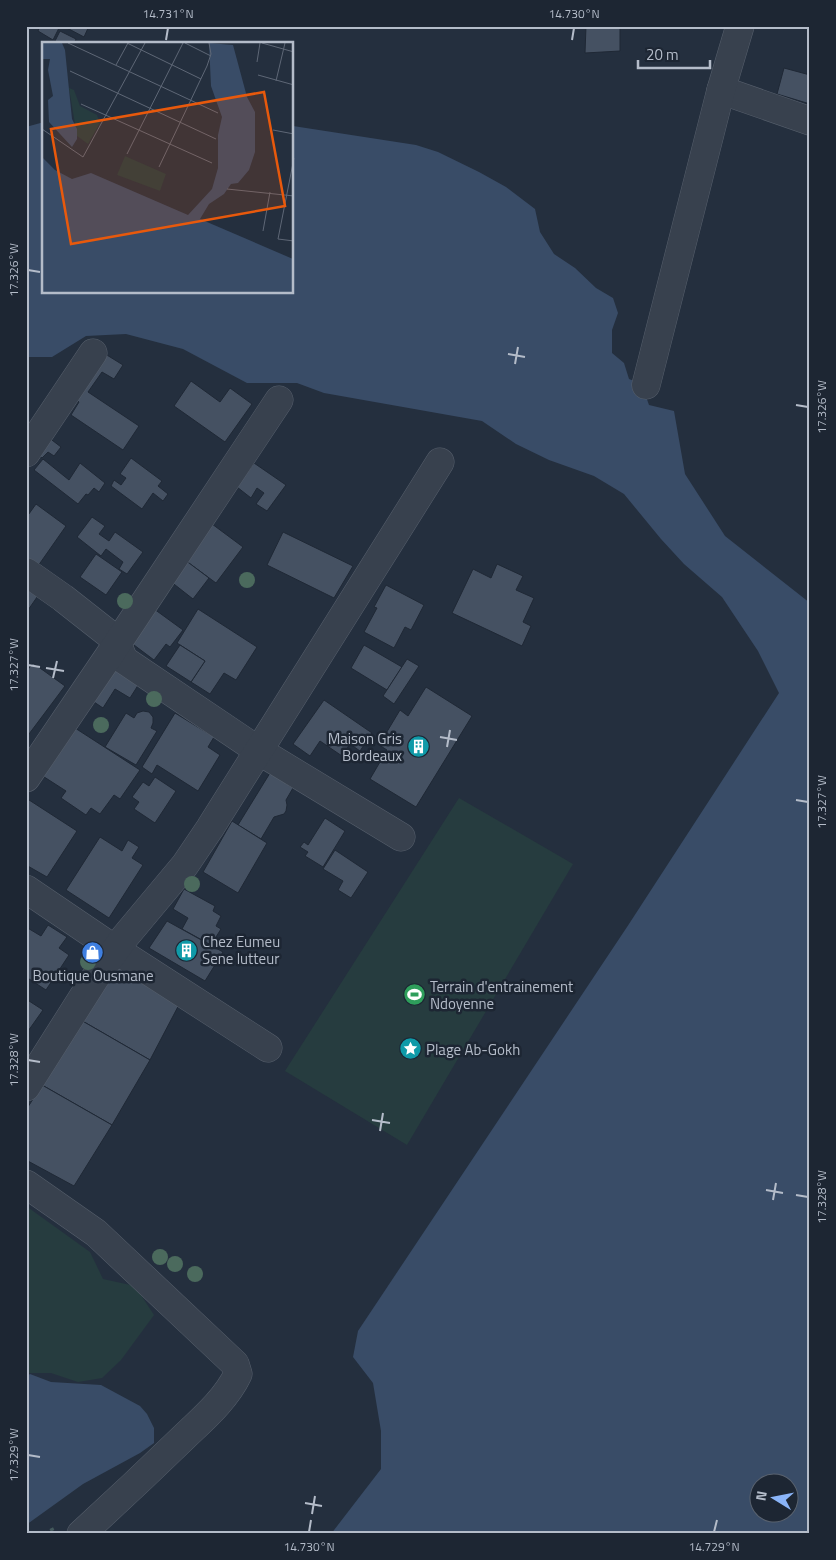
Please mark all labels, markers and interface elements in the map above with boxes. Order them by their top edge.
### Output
text: 14.731°N [142,4,194,23]
text: 14.730°N [548,4,600,23]
scale bar [638,38,711,70]
inset map [42,42,294,294]
text: 20 m [646,43,679,66]
text: 17.326°W [4,243,23,297]
text: 17.326°W [812,380,831,434]
text: 17.327°W [4,638,23,692]
place label: Maison Gris Bordeaux [328,727,402,767]
building icon: Maison Gris Bordeaux [406,735,430,759]
text: 17.327°W [812,775,831,829]
place label: Chez Eumeu Sene lutteur [202,930,280,970]
building icon: Chez Eumeu Sene lutteur [174,938,198,962]
shop icon: Boutique Ousmane [81,940,105,964]
place label: Boutique Ousmane [33,964,153,987]
place label: Terrain d'entrainement Ndoyenne [430,975,574,1015]
sports icon: Terrain d'entrainement Ndoyenne [402,983,426,1007]
text: 17.328°W [4,1033,23,1087]
place icon: Plage Ab-Gokh [398,1037,422,1061]
place label: Plage Ab-Gokh [426,1038,520,1061]
text: 17.328°W [812,1170,831,1224]
text: 17.329°W [4,1428,23,1482]
north arrow [748,1472,798,1522]
text: N [750,1489,772,1502]
text: 14.730°N [283,1537,335,1556]
text: 14.729°N [688,1537,740,1556]

